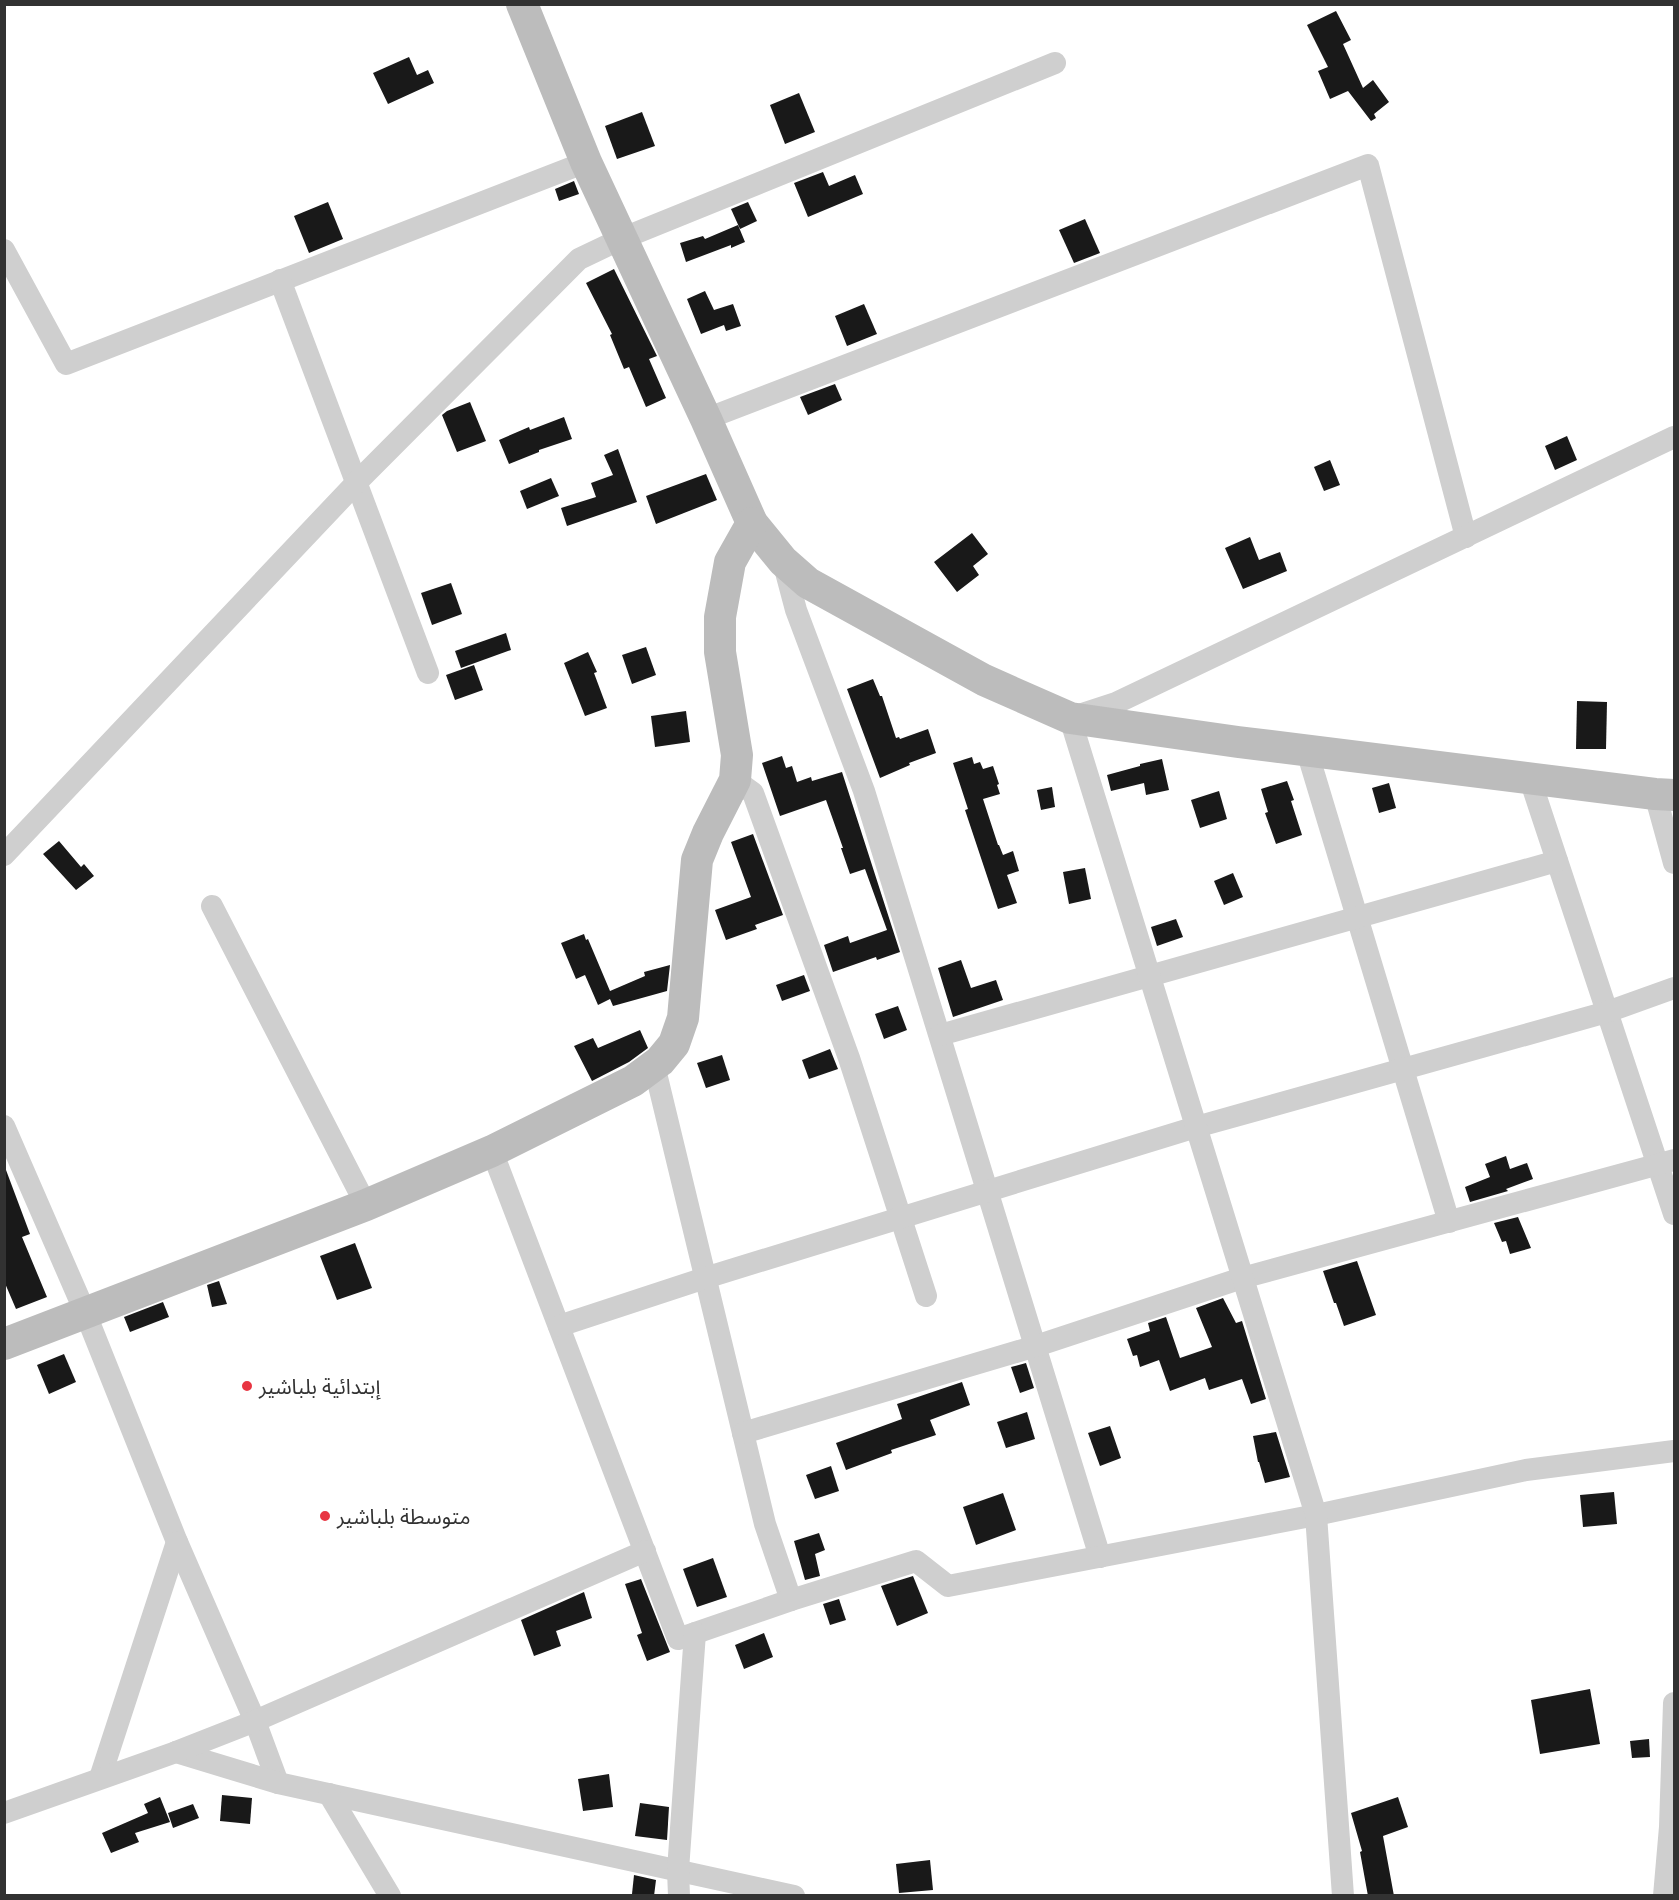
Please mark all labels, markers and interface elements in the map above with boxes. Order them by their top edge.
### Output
place label: إبتدائية بلباشير [258,1374,381,1400]
marker: إبتدائية بلباشير [240,1379,254,1393]
place label: متوسطة بلباشير [336,1504,470,1529]
marker: متوسطة بلباشير [318,1509,332,1523]

